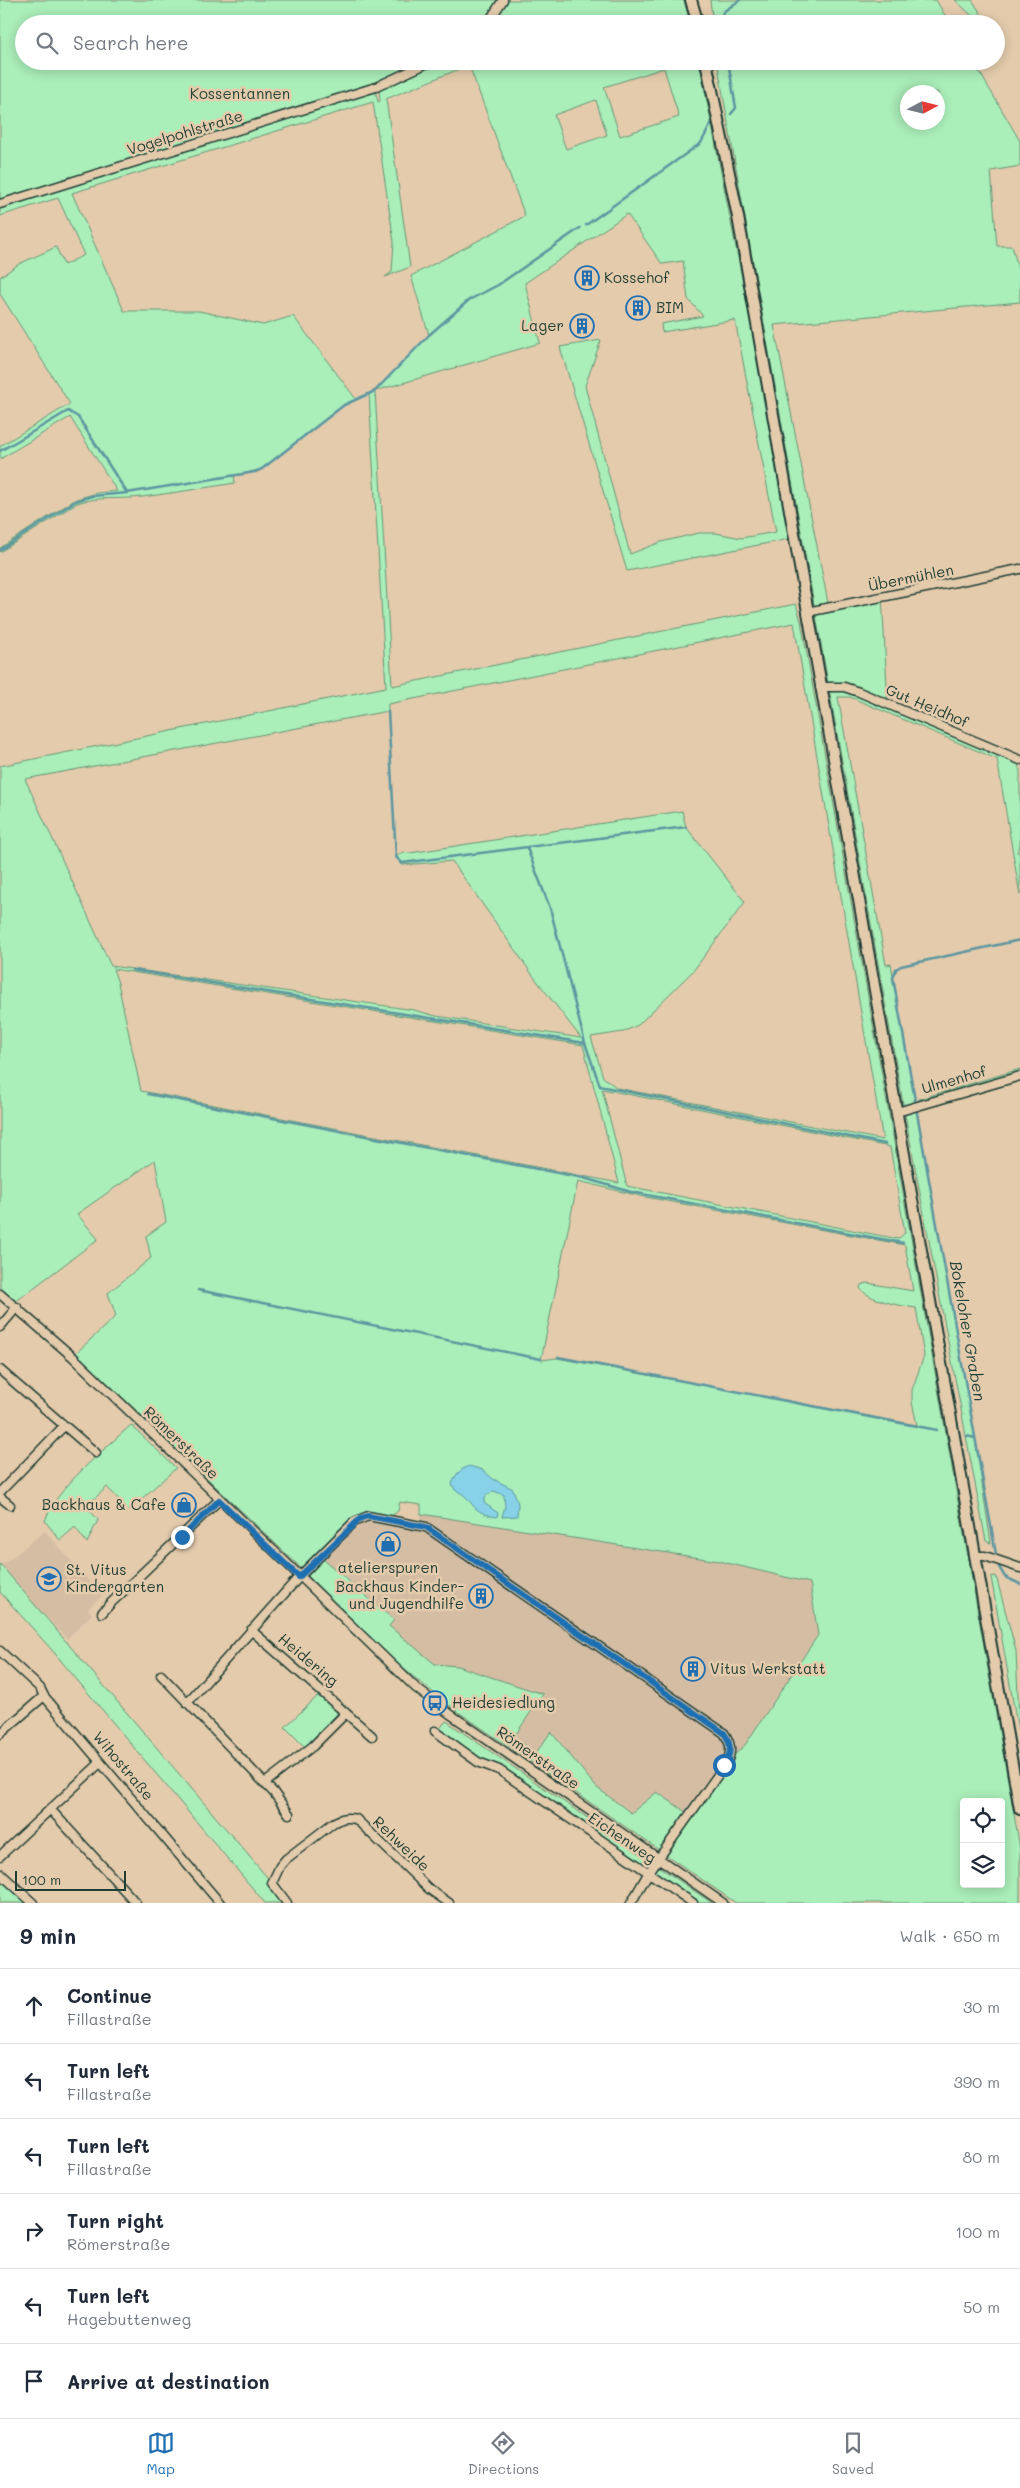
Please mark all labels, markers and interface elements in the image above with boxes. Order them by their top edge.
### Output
search box [15,15,1005,70]
icon: search [33,29,61,57]
text: Search here [73,30,189,55]
park label: Kossentannen [190,83,290,103]
north arrow [900,85,945,130]
street label: Vogelpohlstraße [124,105,245,159]
building icon: Kossehof [574,265,600,291]
place label: Kossehof [604,267,670,287]
building icon: BIM [625,295,651,321]
place label: BIM [656,297,684,317]
building icon: Lager [569,313,595,339]
place label: Lager [521,315,564,335]
street label: Übermühlen [867,559,955,595]
street label: Gut Heidhof [883,679,973,732]
street label: Ulmenhof [919,1060,990,1098]
water label: Bokeloher Graben [946,1259,991,1403]
street label: Römerstraße [140,1401,223,1483]
shop icon: Backhaus & Cafe [171,1492,197,1518]
place label: Backhaus & Cafe [42,1494,166,1514]
route end [171,1526,194,1549]
shop icon: atelierspuren [375,1531,401,1557]
place label: atelierspuren [338,1557,438,1577]
place label: St. Vitus Kindergarten [66,1559,164,1596]
school or university icon: St. Vitus Kindergarten [36,1566,62,1592]
place label: Backhaus Kinder- und Jugendhilfe [336,1576,464,1613]
building icon: Backhaus Kinder- und Jugendhilfe [468,1583,494,1609]
street label: Heidering [274,1628,343,1690]
building icon: Vitus Werkstatt [680,1656,706,1682]
place label: Vitus Werkstatt [710,1658,826,1678]
bus stop icon: Heidesiedlung [422,1690,448,1716]
place label: Heidesiedlung [452,1692,555,1712]
street label: Römerstraße [493,1721,584,1793]
street label: Wihostraße [89,1726,159,1804]
route start [713,1754,736,1777]
map controls [960,1798,1005,1888]
button: locate [960,1798,1005,1843]
street label: Eichenweg [585,1807,661,1867]
street label: Rehweide [369,1811,434,1875]
button: layers [960,1843,1005,1888]
scale bar [15,1868,126,1891]
text: 100 m [22,1870,61,1889]
text: 9 min [20,1922,76,1949]
text: Walk · 650 m [900,1925,1000,1946]
text: Continue [67,1983,152,2008]
icon: ahead [20,1992,48,2020]
text: 30 m [963,1996,1000,2017]
text: Fillastraße [67,2008,152,2029]
text: Turn left [67,2058,150,2083]
icon: left [20,2067,48,2095]
text: 390 m [953,2071,1000,2092]
text: Fillastraße [67,2083,152,2104]
text: Turn left [67,2133,150,2158]
icon: left [20,2142,48,2170]
text: 80 m [963,2146,1000,2167]
text: Fillastraße [67,2158,152,2179]
text: Turn right [67,2208,164,2233]
icon: right [20,2217,48,2245]
text: 100 m [955,2221,1000,2242]
text: Römerstraße [67,2233,170,2254]
text: Turn left [67,2283,150,2308]
icon: left [20,2292,48,2320]
text: 50 m [963,2296,1000,2317]
text: Hagebuttenweg [67,2308,191,2329]
icon: arrive [20,2367,48,2395]
text: Arrive at destination [67,2369,270,2394]
tab: Map [146,2429,175,2478]
tab: Directions [468,2429,539,2478]
tab: Saved [832,2429,874,2478]

